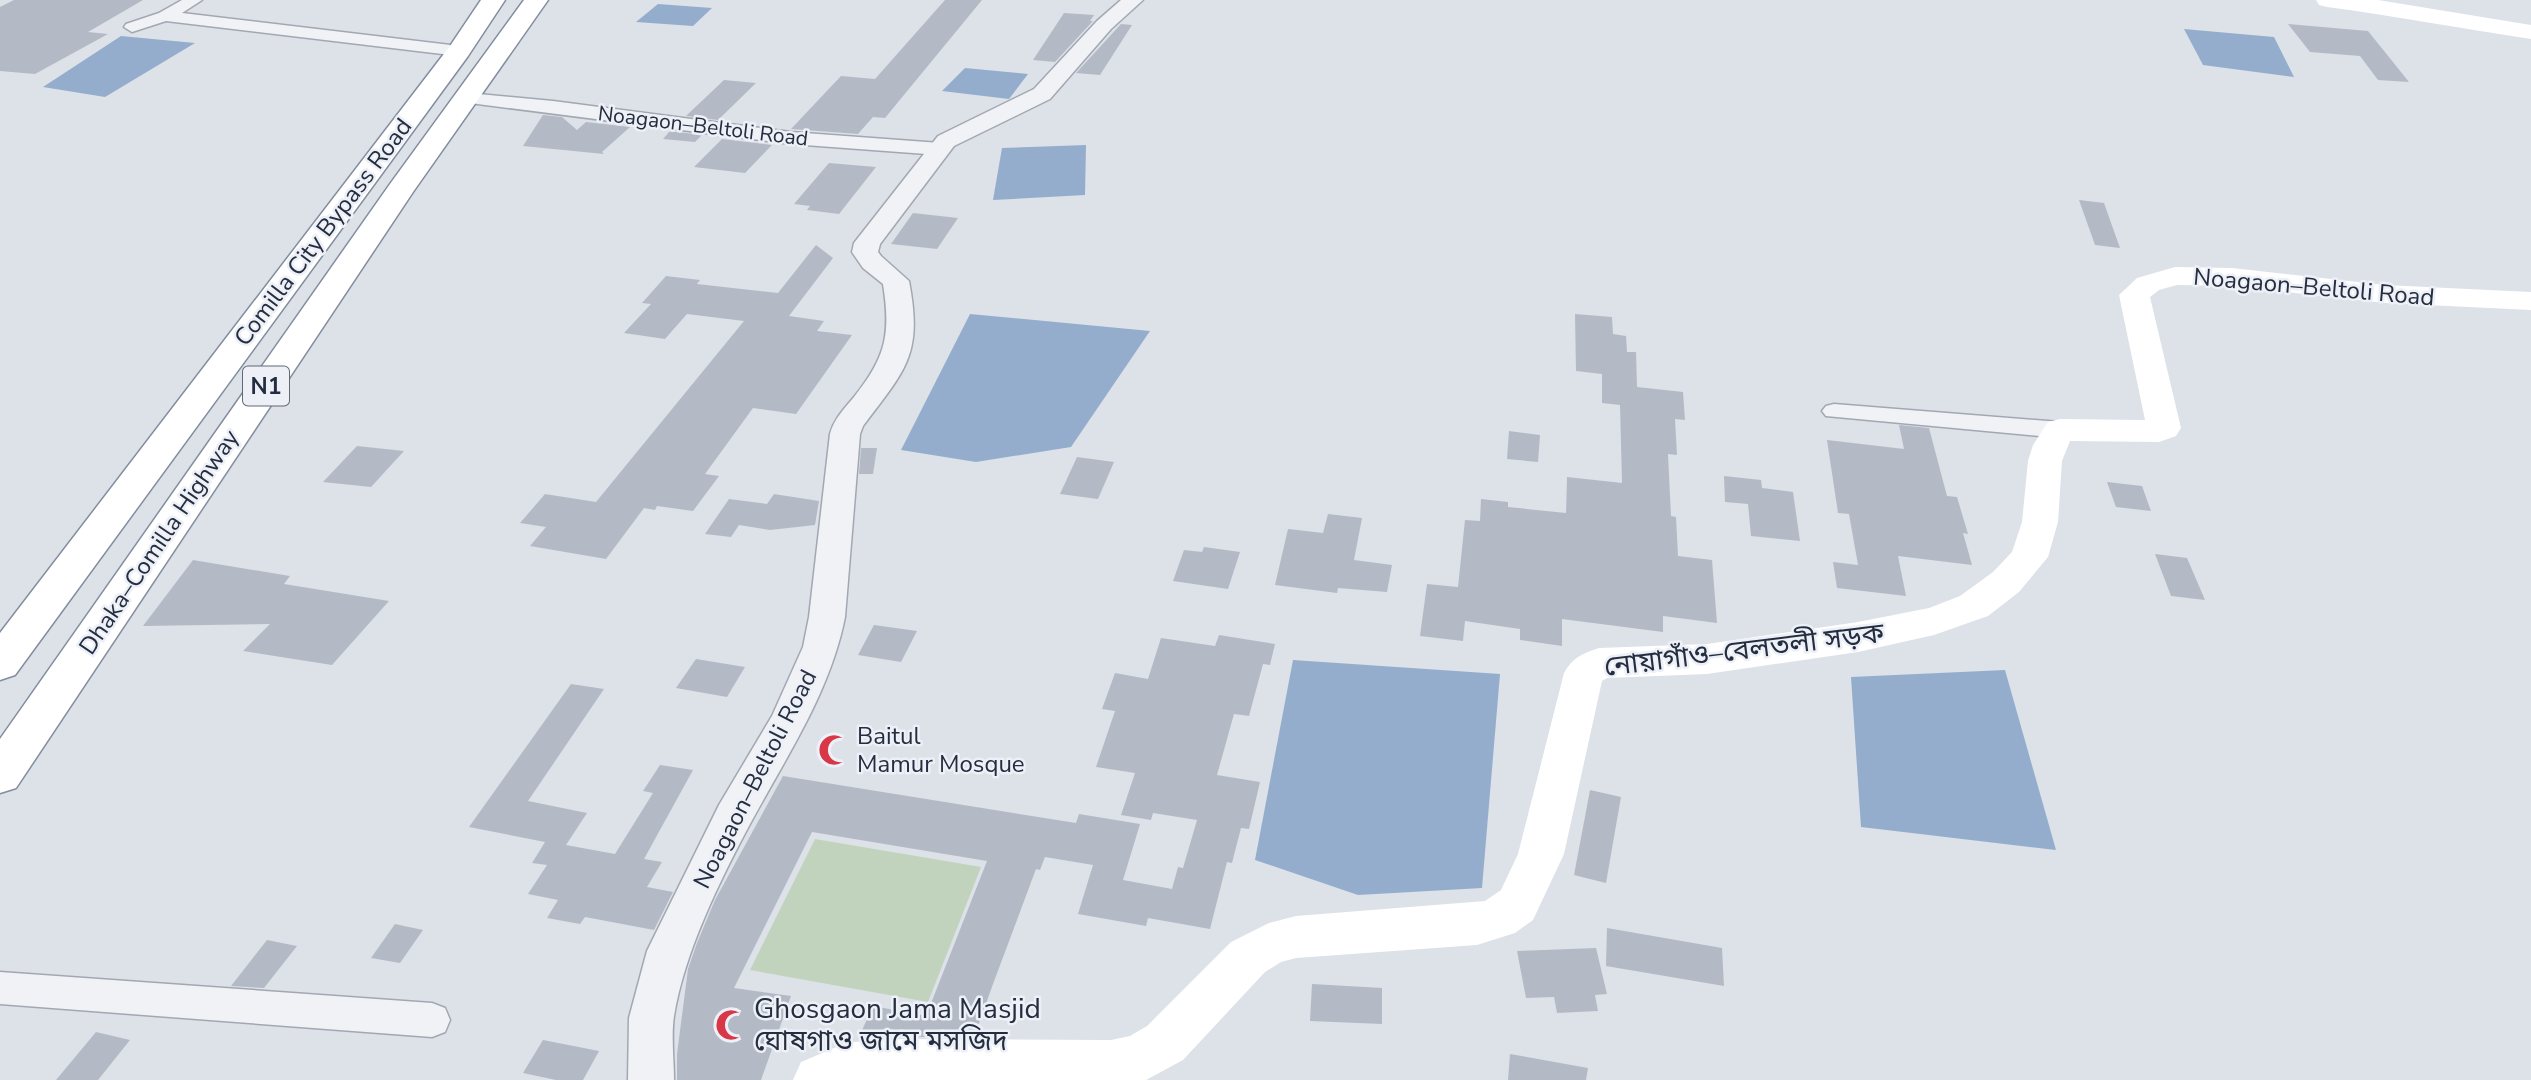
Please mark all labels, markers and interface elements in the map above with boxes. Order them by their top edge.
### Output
street label: Noagaon–Beltoli Road [596,99,810,153]
street label: Comilla City Bypass Road [227,112,419,352]
street label: Noagaon–Beltoli Road [2192,261,2436,313]
road number: N1 [243,366,289,406]
street label: Dhaka–Comilla Highway [72,423,247,661]
street label: নোয়াগাঁও–বেলতলী সড়ক [1602,614,1887,686]
street label: Noagaon–Beltoli Road [686,664,824,894]
place label: Baitul Mamur Mosque [857,720,1025,780]
mosque icon: Baitul Mamur Mosque [817,733,851,767]
place label: Ghosgaon Jama Masjid ঘোষগাও জামে মসজিদ [754,990,1041,1060]
mosque icon: Ghosgaon Jama Masjid ঘোষগাও জামে মসজিদ [714,1008,748,1042]

